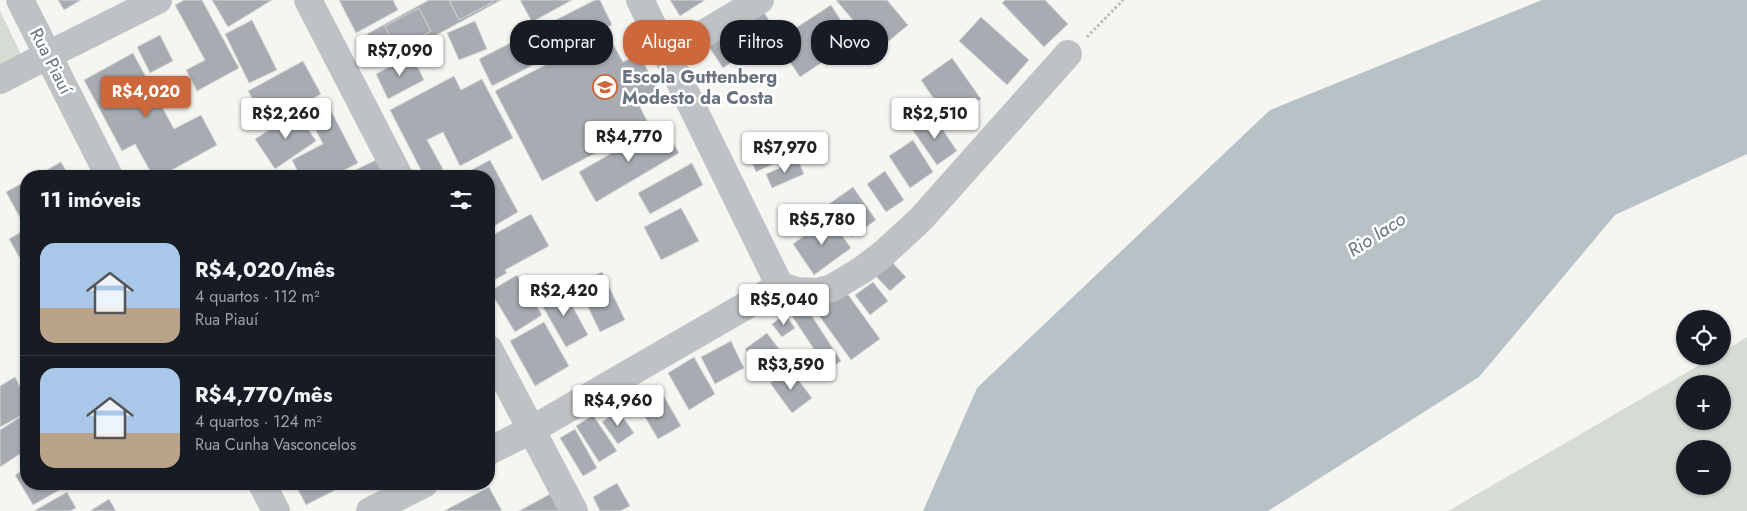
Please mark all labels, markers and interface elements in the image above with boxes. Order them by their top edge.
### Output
chip: Comprar [510,20,613,65]
chip: Alugar [623,20,710,65]
chip: Filtros [720,20,801,65]
chip: Novo [811,20,888,65]
street label: Rua Piauí [23,24,79,100]
pin: R$7,090 [354,34,446,77]
text: R$7,090 [367,39,433,62]
place label: Escola Guttenberg Modesto da Costa [622,64,777,111]
school or university icon: Escola Guttenberg Modesto da Costa [592,74,618,100]
pin: R$4,020 [100,76,192,118]
text: R$4,020 [112,80,180,103]
pin: R$2,260 [240,98,332,140]
pin: R$2,510 [889,98,981,140]
text: R$2,260 [252,102,320,125]
text: R$2,510 [902,102,968,125]
pin: R$4,770 [583,120,675,163]
text: R$4,770 [596,125,662,148]
pin: R$7,970 [739,132,831,174]
text: R$7,970 [753,136,817,159]
text: 11 imóveis [40,185,141,215]
icon: filters [447,186,475,214]
pin: R$5,780 [776,204,868,246]
water label: Rio Iaco [1342,205,1411,263]
text: R$5,780 [789,208,855,231]
text: R$4,020/mês [195,255,335,285]
icon: home [80,263,140,323]
pin: R$2,420 [518,274,610,317]
text: R$2,420 [530,279,598,302]
pin: R$5,040 [738,284,830,326]
text: 4 quartos · 112 m² [195,285,320,308]
text: R$5,040 [750,288,818,311]
text: Rua Piauí [195,308,258,331]
map controls [1676,310,1731,495]
button: locate [1676,310,1731,365]
pin: R$3,590 [745,348,837,391]
text: R$3,590 [758,353,824,376]
button: + [1676,375,1731,430]
text: R$4,770/mês [195,380,332,410]
pin: R$4,960 [572,384,664,427]
icon: home [80,388,140,448]
text: R$4,960 [584,389,652,412]
text: 4 quartos · 124 m² [195,410,322,433]
text: Rua Cunha Vasconcelos [195,433,356,456]
button: − [1676,440,1731,495]

